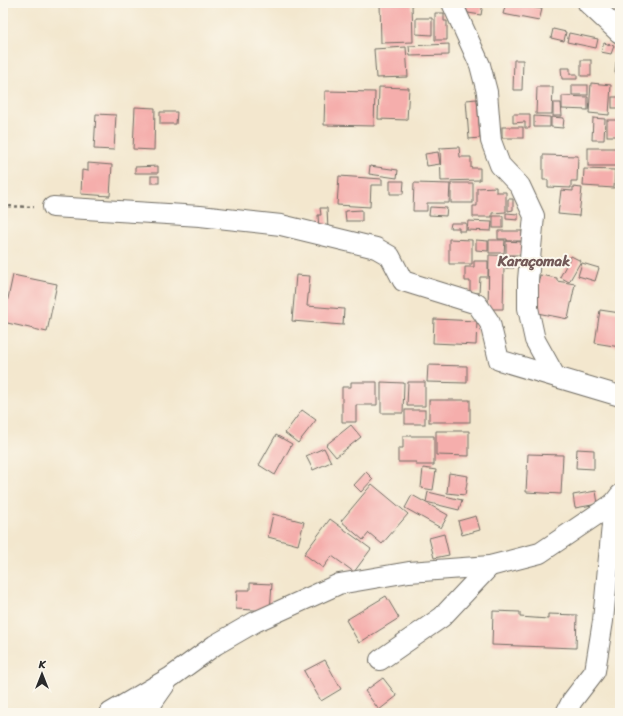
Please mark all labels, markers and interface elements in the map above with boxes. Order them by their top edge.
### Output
district label: Karaçomak [497,248,570,274]
north arrow [22,654,62,694]
text: K [38,655,47,674]

